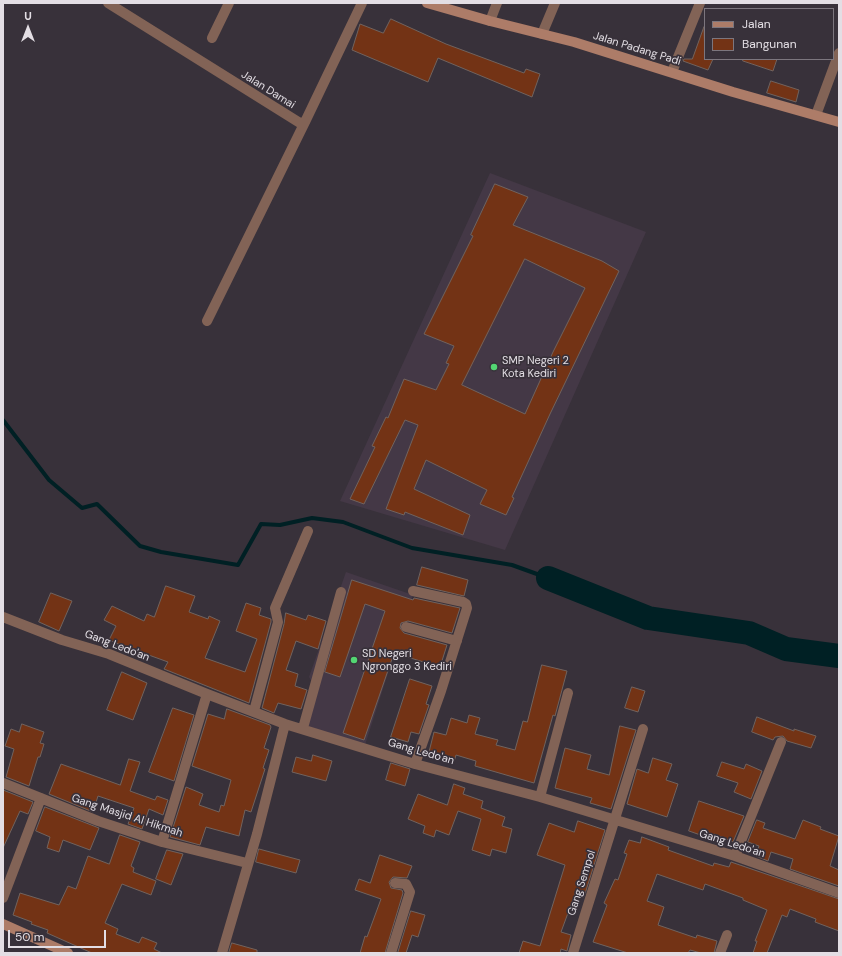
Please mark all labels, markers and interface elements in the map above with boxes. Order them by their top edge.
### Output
north arrow [8,8,48,48]
legend [704,8,834,60]
text: U [24,9,32,23]
text: Jalan [742,16,771,32]
street label: Jalan Padang Padi [591,29,683,69]
text: Bangunan [742,36,797,52]
street label: Jalan Damai [239,68,297,112]
place label: SMP Negeri 2 Kota Kediri [502,354,569,380]
marker: SMP Negeri 2 Kota Kediri [489,362,499,372]
street label: Gang Ledo'an [83,628,151,664]
place label: SD Negeri Ngronggo 3 Kediri [362,647,452,673]
marker: SD Negeri Ngronggo 3 Kediri [349,655,359,665]
street label: Gang Ledo'an [386,736,456,768]
street label: Gang Masjid Al Hikmah [70,792,184,840]
street label: Gang Ledo'an [697,827,767,861]
street label: Gang Sempol [565,849,599,917]
scale bar [10,922,108,948]
text: 50 m [15,929,44,945]

